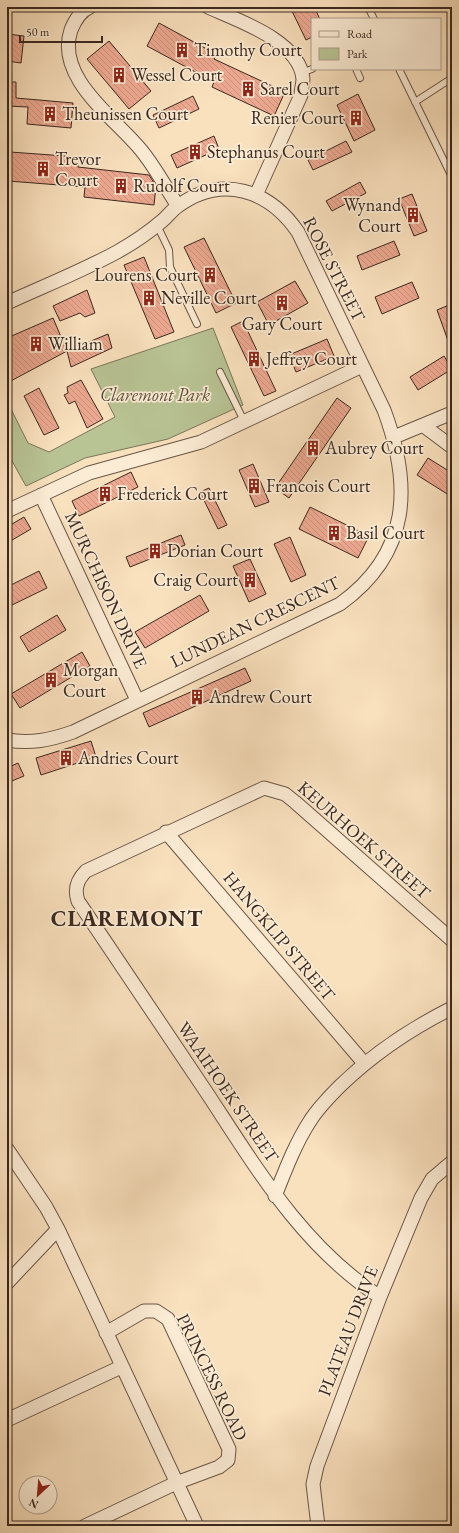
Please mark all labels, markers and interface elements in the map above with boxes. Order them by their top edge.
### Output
scale bar [20,18,102,44]
legend [311,18,441,70]
text: 50 m [26,24,50,40]
text: Road [347,26,373,42]
place label: Timothy Court [194,38,302,61]
building icon: Timothy Court [173,41,191,59]
text: Park [347,46,368,62]
place label: Wessel Court [131,63,222,86]
building icon: Wessel Court [110,66,128,84]
place label: Sarel Court [260,77,340,100]
building icon: Sarel Court [239,80,257,98]
place label: Theunissen Court [62,102,189,125]
building icon: Theunissen Court [41,105,59,123]
place label: Renier Court [251,106,344,129]
building icon: Renier Court [347,109,365,127]
place label: Stephanus Court [207,140,325,163]
building icon: Stephanus Court [186,143,204,161]
place label: Trevor Court [55,147,101,191]
building icon: Trevor Court [34,160,52,178]
place label: Rudolf Court [133,174,230,197]
building icon: Rudolf Court [112,177,130,195]
place label: Wynand Court [343,193,402,237]
building icon: Wynand Court [404,206,422,224]
street label: ROSE STREET [298,213,371,326]
place label: Lourens Court [94,263,198,286]
building icon: Lourens Court [201,266,219,284]
place label: Neville Court [161,286,257,309]
building icon: Neville Court [140,289,158,307]
building icon: Gary Court [273,294,291,312]
place label: Gary Court [242,312,323,335]
place label: William [48,332,103,355]
building icon: William [27,335,45,353]
place label: Jeffrey Court [264,347,357,370]
building icon: Jeffrey Court [245,350,263,368]
park label: Claremont Park [100,383,210,406]
place label: Aubrey Court [324,436,424,459]
building icon: Aubrey Court [304,439,322,457]
place label: Francois Court [266,474,371,497]
building icon: Francois Court [245,477,263,495]
place label: Frederick Court [117,482,228,505]
building icon: Frederick Court [96,485,114,503]
street label: MURCHISON DRIVE [60,508,153,672]
place label: Basil Court [346,521,425,544]
building icon: Basil Court [325,524,343,542]
place label: Dorian Court [167,539,263,562]
building icon: Dorian Court [146,542,164,560]
place label: Craig Court [153,568,238,591]
street label: LUNDEAN CRESCENT [166,570,344,673]
building icon: Craig Court [241,571,259,589]
place label: Morgan Court [63,658,119,702]
building icon: Morgan Court [42,671,60,689]
place label: Andrew Court [208,685,312,708]
building icon: Andrew Court [188,688,206,706]
place label: Andries Court [77,746,179,769]
building icon: Andries Court [57,749,75,767]
street label: KEURHOEK STREET [293,776,436,904]
street label: HANGKLIP STREET [218,866,341,1006]
district label: CLAREMONT [51,904,203,933]
street label: WAAIHOEK STREET [173,1017,285,1167]
street label: PLATEAU DRIVE [312,1263,383,1399]
street label: PRINCESS ROAD [172,1310,253,1444]
north arrow [18,1475,58,1515]
text: N [26,1496,41,1512]

